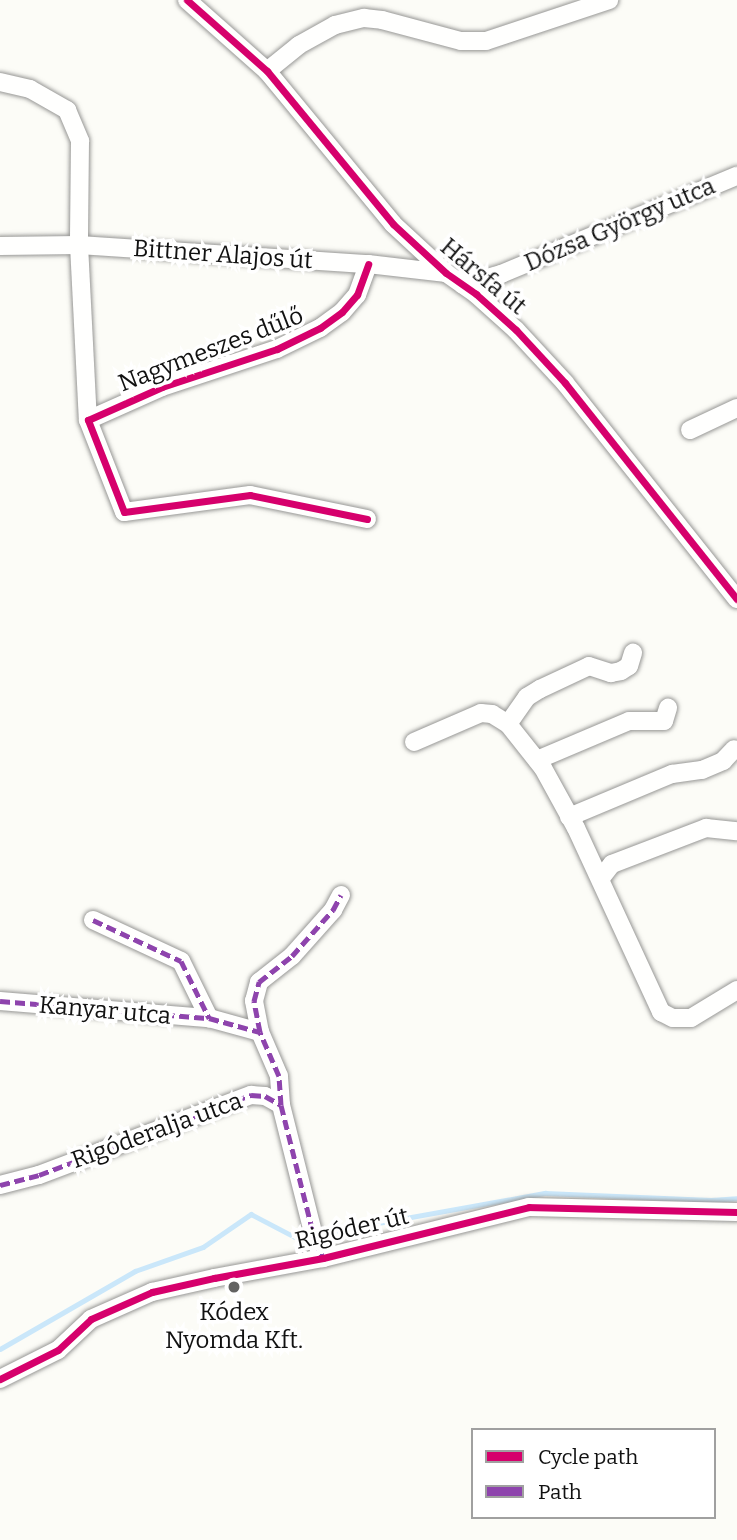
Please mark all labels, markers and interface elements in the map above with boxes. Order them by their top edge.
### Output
street label: Dózsa György utca [521,172,719,278]
street label: Hársfa út [434,233,532,321]
street label: Bittner Alajos út [132,234,314,276]
street label: Nagymeszes dűlő [114,301,308,399]
street label: Kanyar utca [38,991,172,1031]
street label: Rigóderalja utca [68,1087,246,1175]
street label: Rigóder út [292,1202,412,1256]
marker: Kódex Nyomda Kft. [226,1279,242,1295]
place label: Kódex Nyomda Kft. [165,1299,303,1355]
legend [471,1428,716,1519]
text: Cycle path [538,1444,638,1470]
text: Path [538,1479,582,1505]

